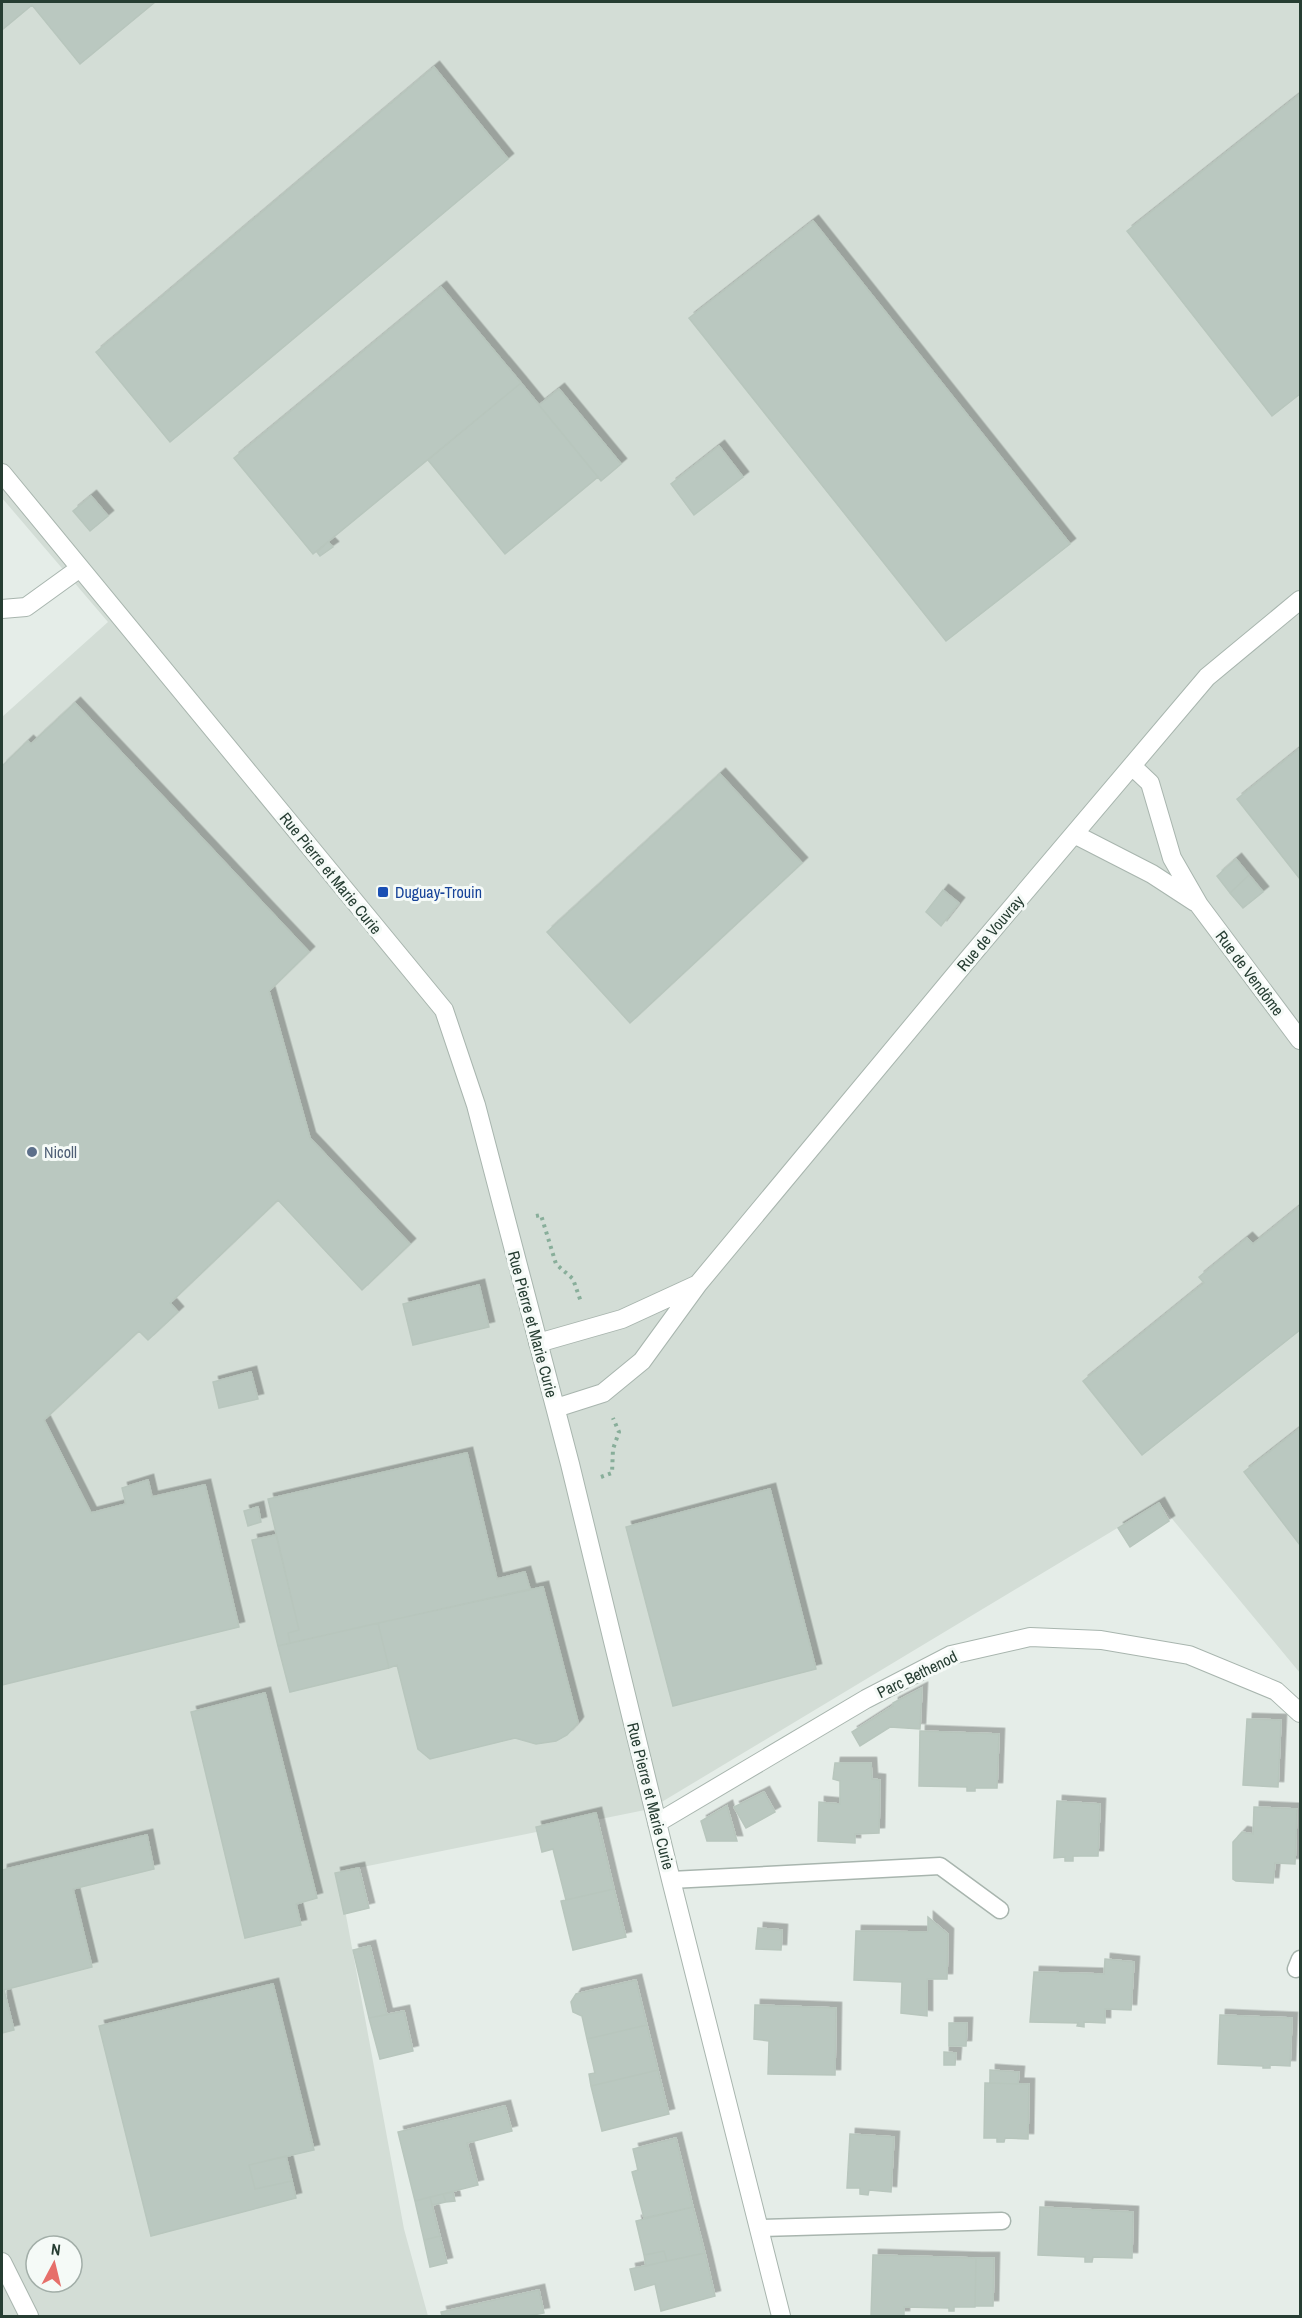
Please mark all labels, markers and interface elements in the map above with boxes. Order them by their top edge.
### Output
street label: Rue Pierre et Marie Curie [275,807,387,939]
place label: Duguay-Trouin [395,881,482,903]
marker: Duguay-Trouin [376,885,390,899]
street label: Rue de Vouvray [952,890,1029,976]
street label: Rue de Vendôme [1211,926,1289,1020]
place label: Nicoll [44,1141,77,1163]
marker: Nicoll [25,1145,39,1159]
street label: Rue Pierre et Marie Curie [503,1248,563,1400]
street label: Parc Bethenod [873,1645,961,1703]
street label: Rue Pierre et Marie Curie [622,1720,680,1872]
north arrow [24,2234,84,2294]
text: N [50,2238,62,2261]

